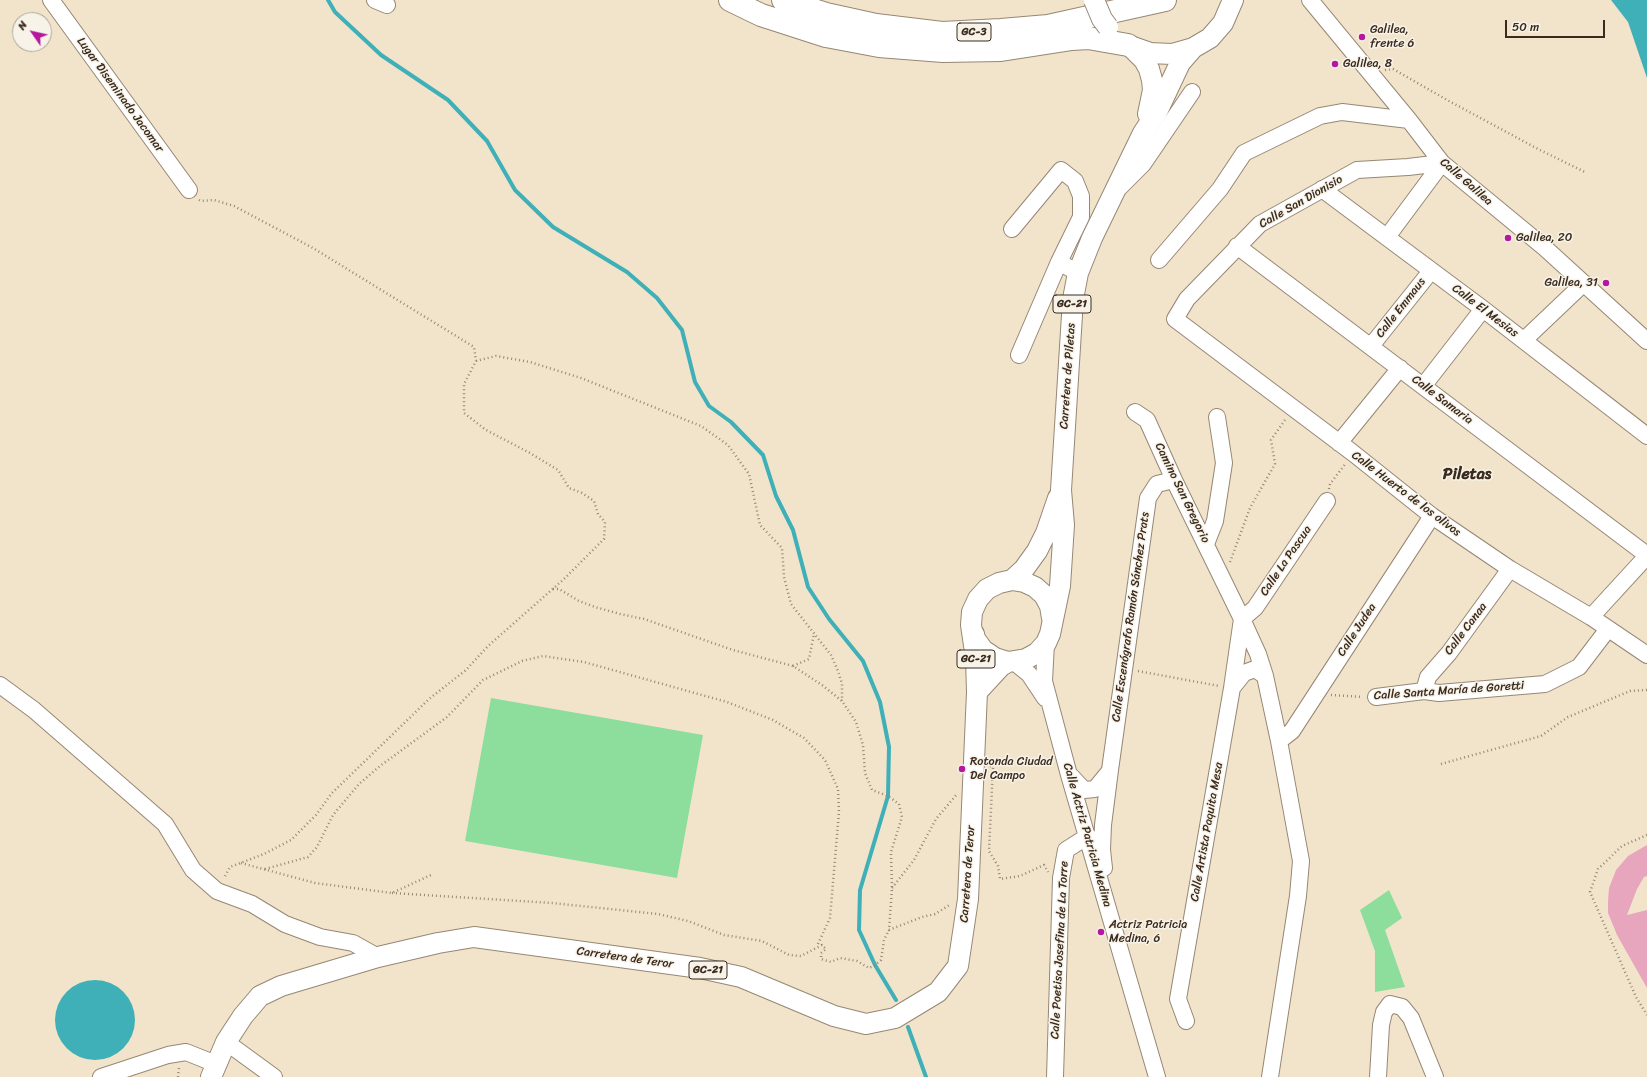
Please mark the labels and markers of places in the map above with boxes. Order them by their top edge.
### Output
place label: Galilea, frente 6 [1370,23,1414,51]
marker: Galilea, frente 6 [1357,32,1367,42]
place label: Galilea, 8 [1343,57,1392,71]
marker: Galilea, 8 [1330,59,1340,69]
place label: Galilea, 20 [1516,231,1572,245]
marker: Galilea, 20 [1503,233,1513,243]
place label: Galilea, 31 [1544,276,1598,290]
marker: Galilea, 31 [1601,278,1611,288]
place label: Rotonda Ciudad Del Campo [970,755,1053,783]
marker: Rotonda Ciudad Del Campo [957,764,967,774]
place label: Actriz Patricia Medina, 6 [1109,918,1187,946]
marker: Actriz Patricia Medina, 6 [1096,927,1106,937]

